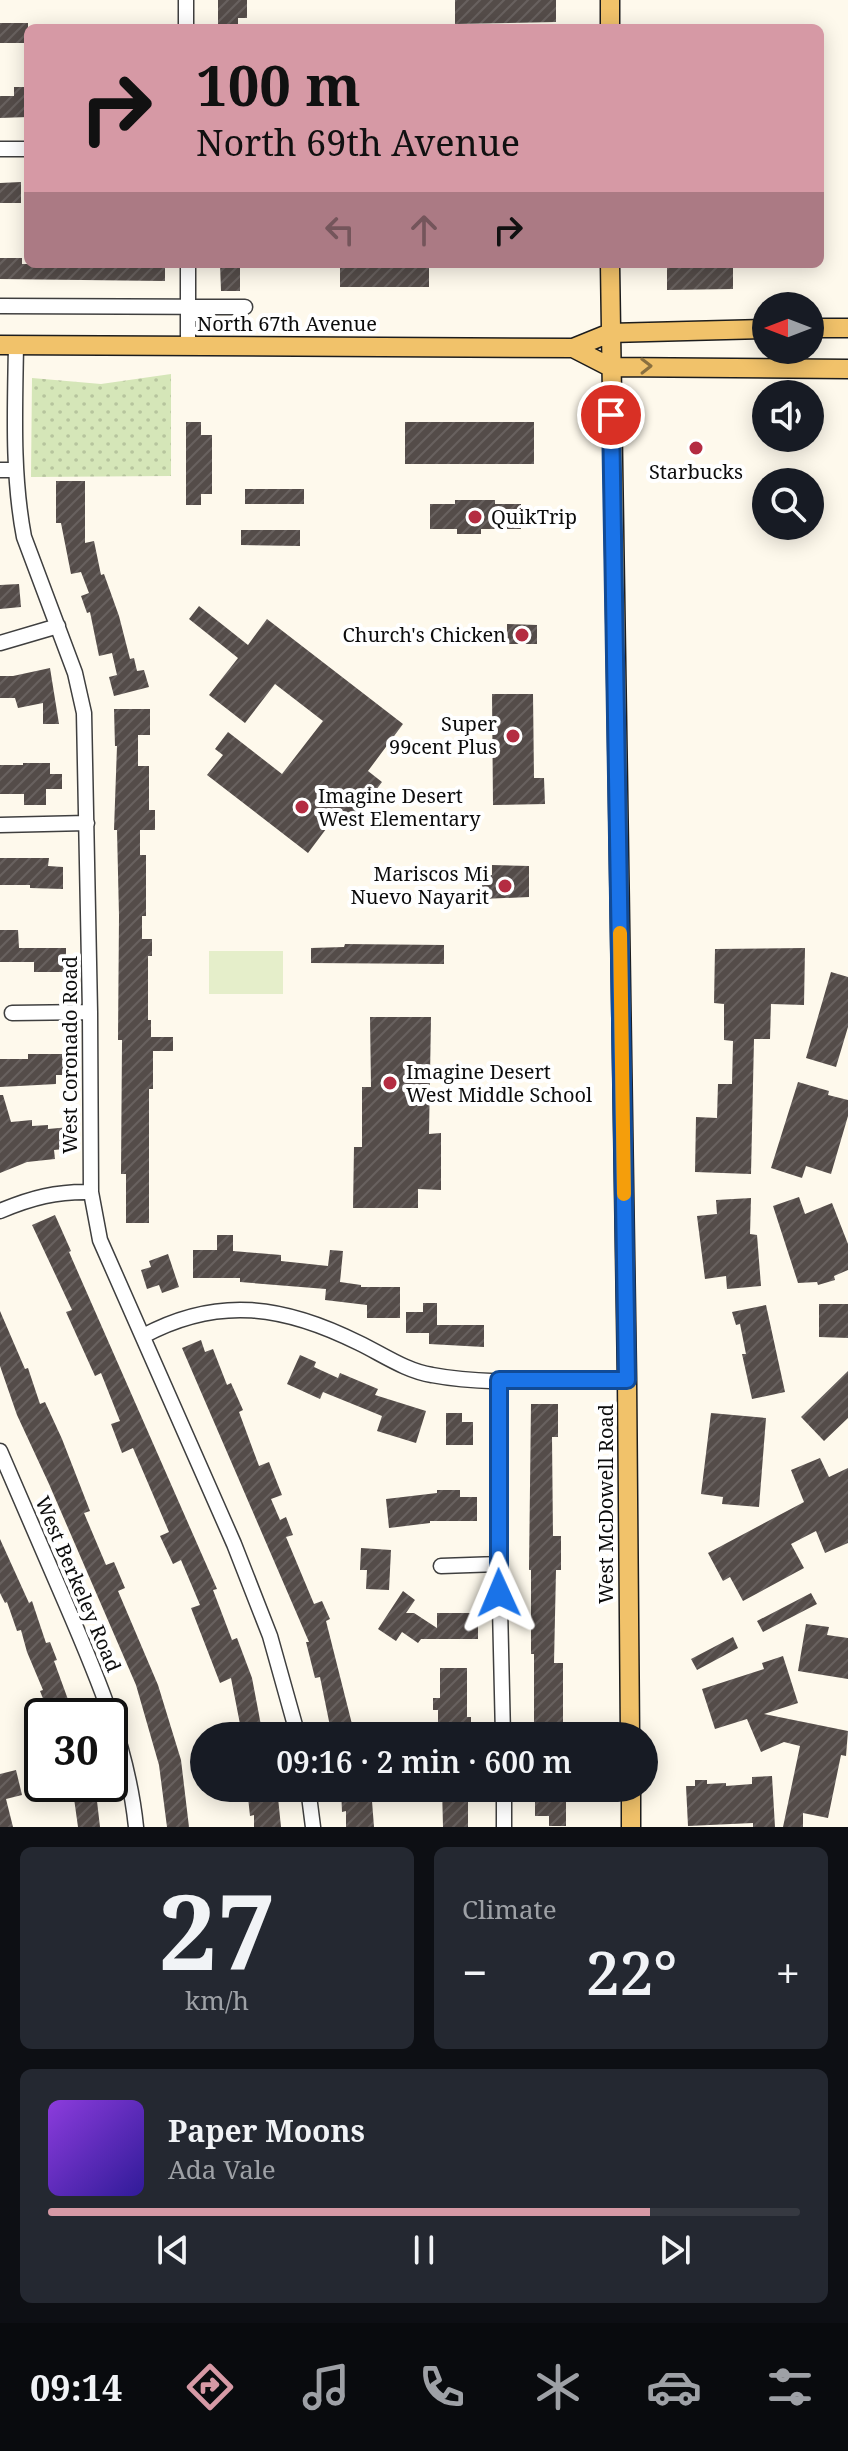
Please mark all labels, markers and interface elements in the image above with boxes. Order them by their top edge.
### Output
text: 100 m [196,46,361,122]
icon: right [64,56,168,160]
text: North 69th Avenue [196,118,520,167]
icon: left [318,208,362,252]
icon: ahead [402,208,446,252]
icon: right [486,208,530,252]
north arrow [752,292,824,364]
map controls [752,292,824,540]
street label: North 67th Avenue [197,310,377,337]
one-way arrow [640,358,653,375]
button: sound [752,380,824,452]
pin [577,381,645,449]
icon: arrive [589,393,633,437]
marker: Starbucks [687,439,705,457]
place label: Starbucks [649,458,743,485]
button: search [752,468,824,540]
place label: QuikTrip [491,503,577,530]
marker: QuikTrip [466,508,484,526]
place label: Church's Chicken [342,621,506,648]
marker: Church's Chicken [513,626,531,644]
place label: Super 99cent Plus [389,710,498,760]
marker: Super 99cent Plus [504,727,522,745]
place label: Imagine Desert West Elementary [318,782,481,832]
marker: Imagine Desert West Elementary [293,798,311,816]
place label: Mariscos Mi Nuevo Nayarit [350,860,490,910]
marker: Mariscos Mi Nuevo Nayarit [496,877,514,895]
street label: West Coronado Road [56,956,83,1154]
place label: Imagine Desert West Middle School [406,1058,592,1108]
marker: Imagine Desert West Middle School [381,1074,399,1092]
street label: West McDowell Road [592,1404,619,1604]
street label: West Berkeley Road [29,1492,128,1676]
position arrow [457,1551,541,1635]
speed limit sign: 30 [24,1698,128,1802]
text: 09:16 · 2 min · 600 m [276,1741,572,1782]
text: 27 [158,1859,276,2000]
text: Climate [462,1891,557,1927]
text: 22° [586,1931,677,2013]
text: − [462,1942,487,2002]
text: + [775,1942,800,2002]
text: km/h [185,1982,249,2018]
text: Paper Moons [168,2110,365,2151]
text: Ada Vale [168,2151,276,2187]
icon: previous [151,2228,195,2272]
icon: pause [402,2228,446,2272]
icon: next [653,2228,697,2272]
icon: directions [182,2359,238,2415]
icon: music [298,2359,354,2415]
icon: phone [414,2359,470,2415]
icon: climate [530,2359,586,2415]
icon: car [646,2359,702,2415]
icon: filters [762,2359,818,2415]
text: 09:14 [30,2363,122,2412]

